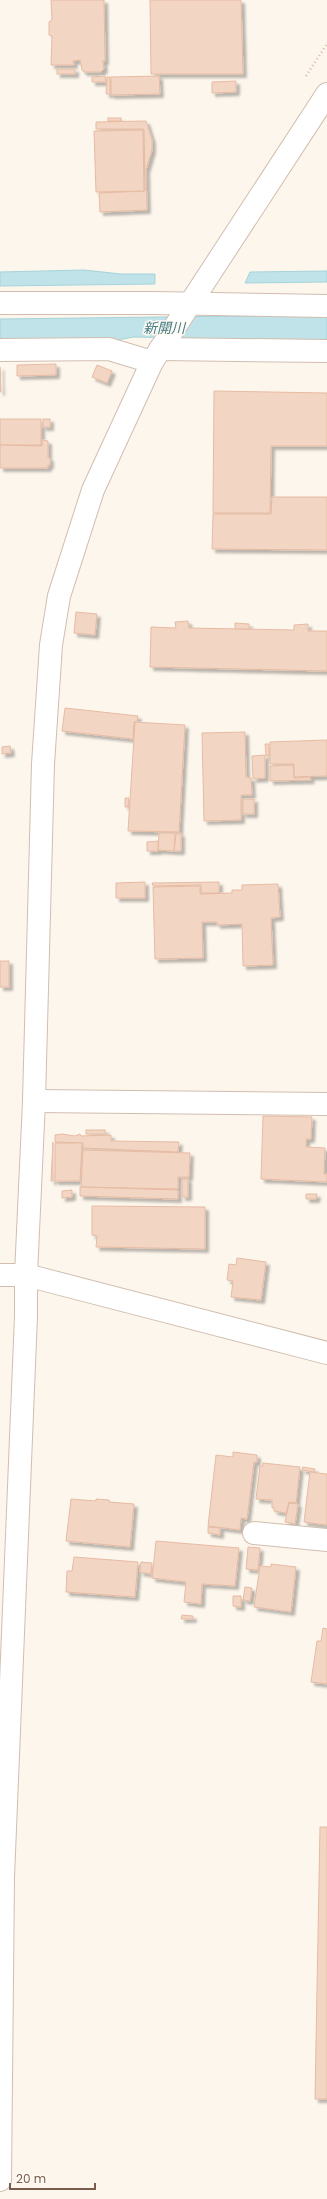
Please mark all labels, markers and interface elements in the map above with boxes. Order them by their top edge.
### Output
water label: 新開川 [143,318,187,338]
scale bar [10,2165,95,2191]
text: 20 m [16,2170,46,2187]

